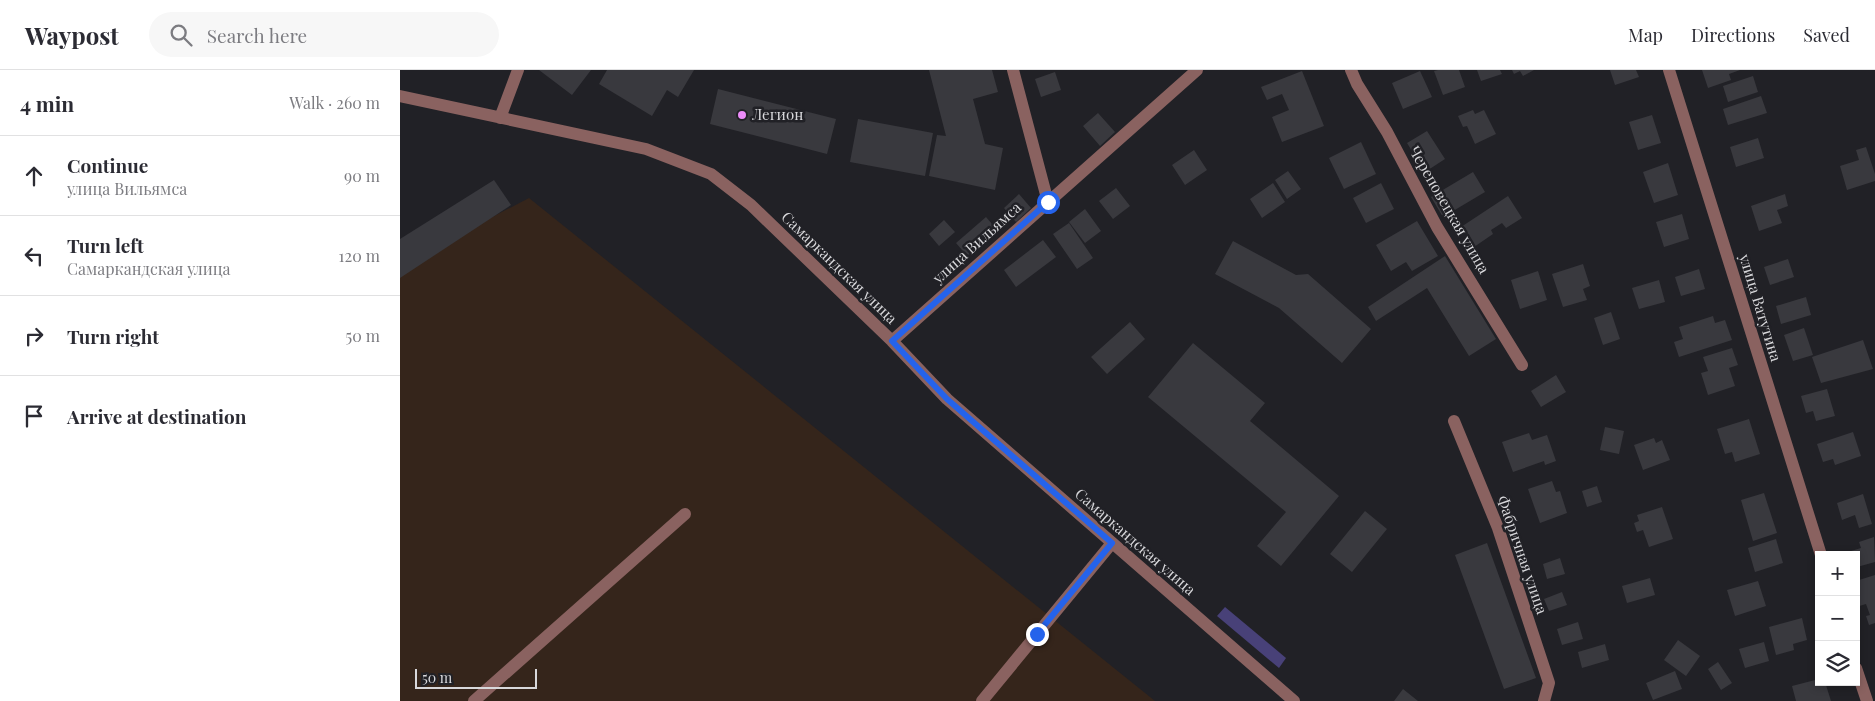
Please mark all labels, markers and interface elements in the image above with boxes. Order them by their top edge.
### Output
search box [149,12,499,57]
text: Waypost [25,19,119,51]
icon: search [167,21,195,49]
text: Search here [207,22,307,48]
text: Map [1628,23,1663,47]
text: Directions [1691,23,1775,47]
text: Saved [1803,23,1850,47]
text: 4 min [20,89,74,117]
text: Walk · 260 m [289,92,380,113]
place label: Легион [751,104,803,124]
marker: Легион [736,109,748,121]
street label: Череповецкая улица [1405,142,1495,278]
text: Continue [67,152,148,178]
icon: ahead [20,162,48,190]
text: 90 m [344,165,380,186]
text: улица Вильямса [67,178,187,199]
route start [1037,191,1060,214]
street label: улица Вильямса [927,197,1025,288]
street label: Самаркандская улица [778,207,902,328]
text: Turn left [67,232,144,258]
icon: left [20,242,48,270]
text: 120 m [339,245,380,266]
street label: улица Ватутина [1735,251,1787,364]
text: Самаркандская улица [67,258,231,279]
icon: right [20,322,48,350]
text: Turn right [67,323,159,349]
text: 50 m [346,325,380,346]
icon: arrive [20,402,48,430]
text: Arrive at destination [67,403,247,429]
street label: Самаркандская улица [1071,483,1200,599]
street label: Фабричная улица [1493,493,1553,617]
map controls [1815,551,1860,686]
button: + [1815,551,1860,596]
button: − [1815,596,1860,641]
route end [1026,623,1049,646]
button: layers [1815,641,1860,686]
scale bar [415,666,538,689]
text: 50 m [422,668,452,687]

